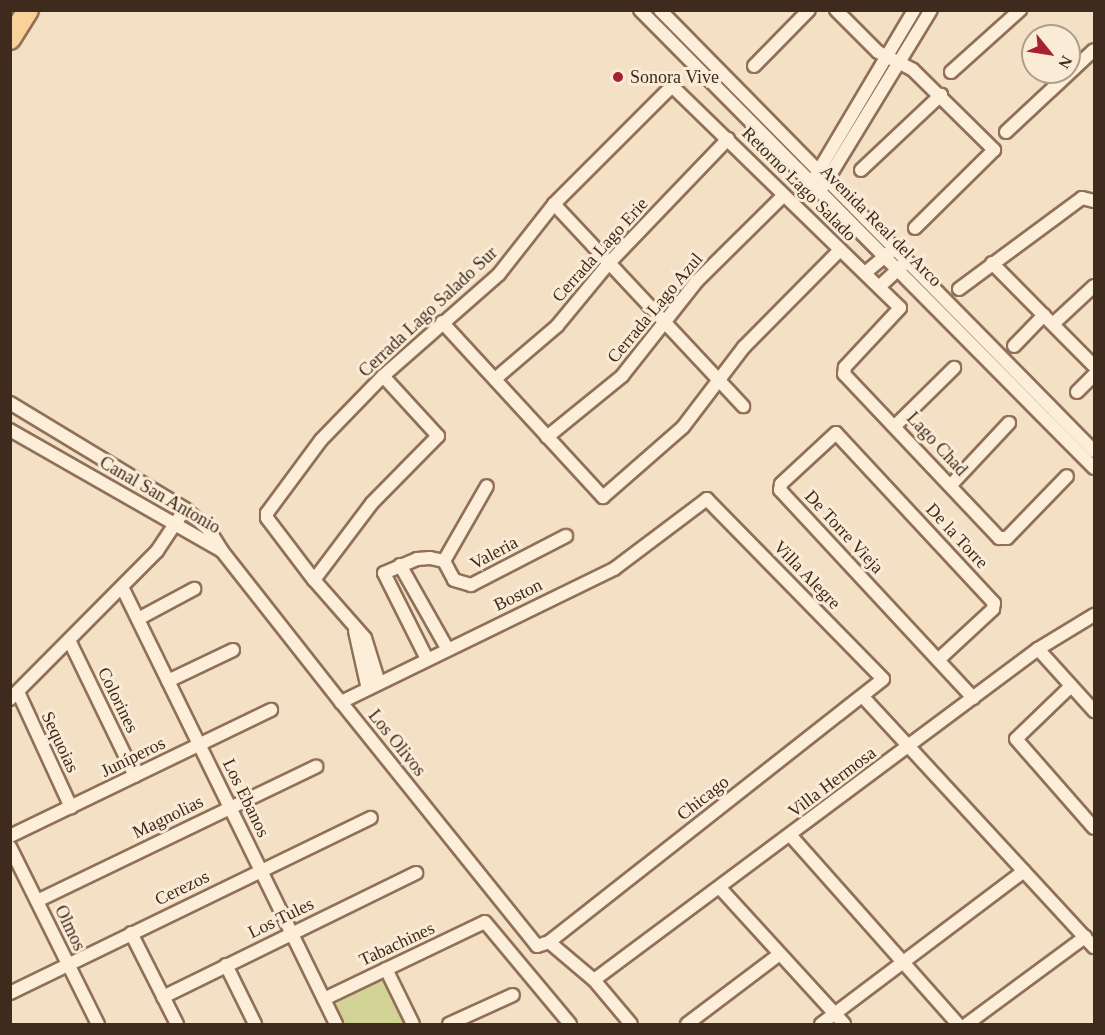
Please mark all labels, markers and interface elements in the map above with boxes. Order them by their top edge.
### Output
north arrow [1021,24,1081,84]
text: N [1055,53,1076,72]
place label: Sonora Vive [630,66,719,88]
marker: Sonora Vive [611,70,625,84]
street label: Retorno Lago Salado [737,122,861,246]
street label: Avenida Real del Arco [815,160,947,292]
street label: Cerrada Lago Erie [548,193,652,307]
street label: Cerrada Lago Salado Sur [354,242,502,382]
street label: Cerrada Lago Azul [602,248,708,368]
street label: Lago Chad [902,408,972,480]
street label: Canal San Antonio [95,451,225,539]
street label: De Torre Vieja [800,486,888,578]
street label: De la Torre [921,499,993,573]
street label: Valeria [466,532,522,574]
street label: Villa Alegre [769,536,845,614]
street label: Boston [490,574,546,616]
street label: Colorines [93,664,143,736]
street label: Los Olivos [364,705,430,781]
street label: Sequoias [36,708,84,776]
street label: Juníperos [97,732,169,782]
street label: Villa Hermosa [784,742,880,822]
street label: Los Ebanos [218,755,274,841]
street label: Chicago [673,771,733,825]
street label: Magnolias [129,791,207,843]
street label: Cerezos [151,866,213,910]
street label: Los Tules [244,893,318,943]
street label: Olmos [50,902,90,954]
street label: Tabachines [356,917,438,971]

